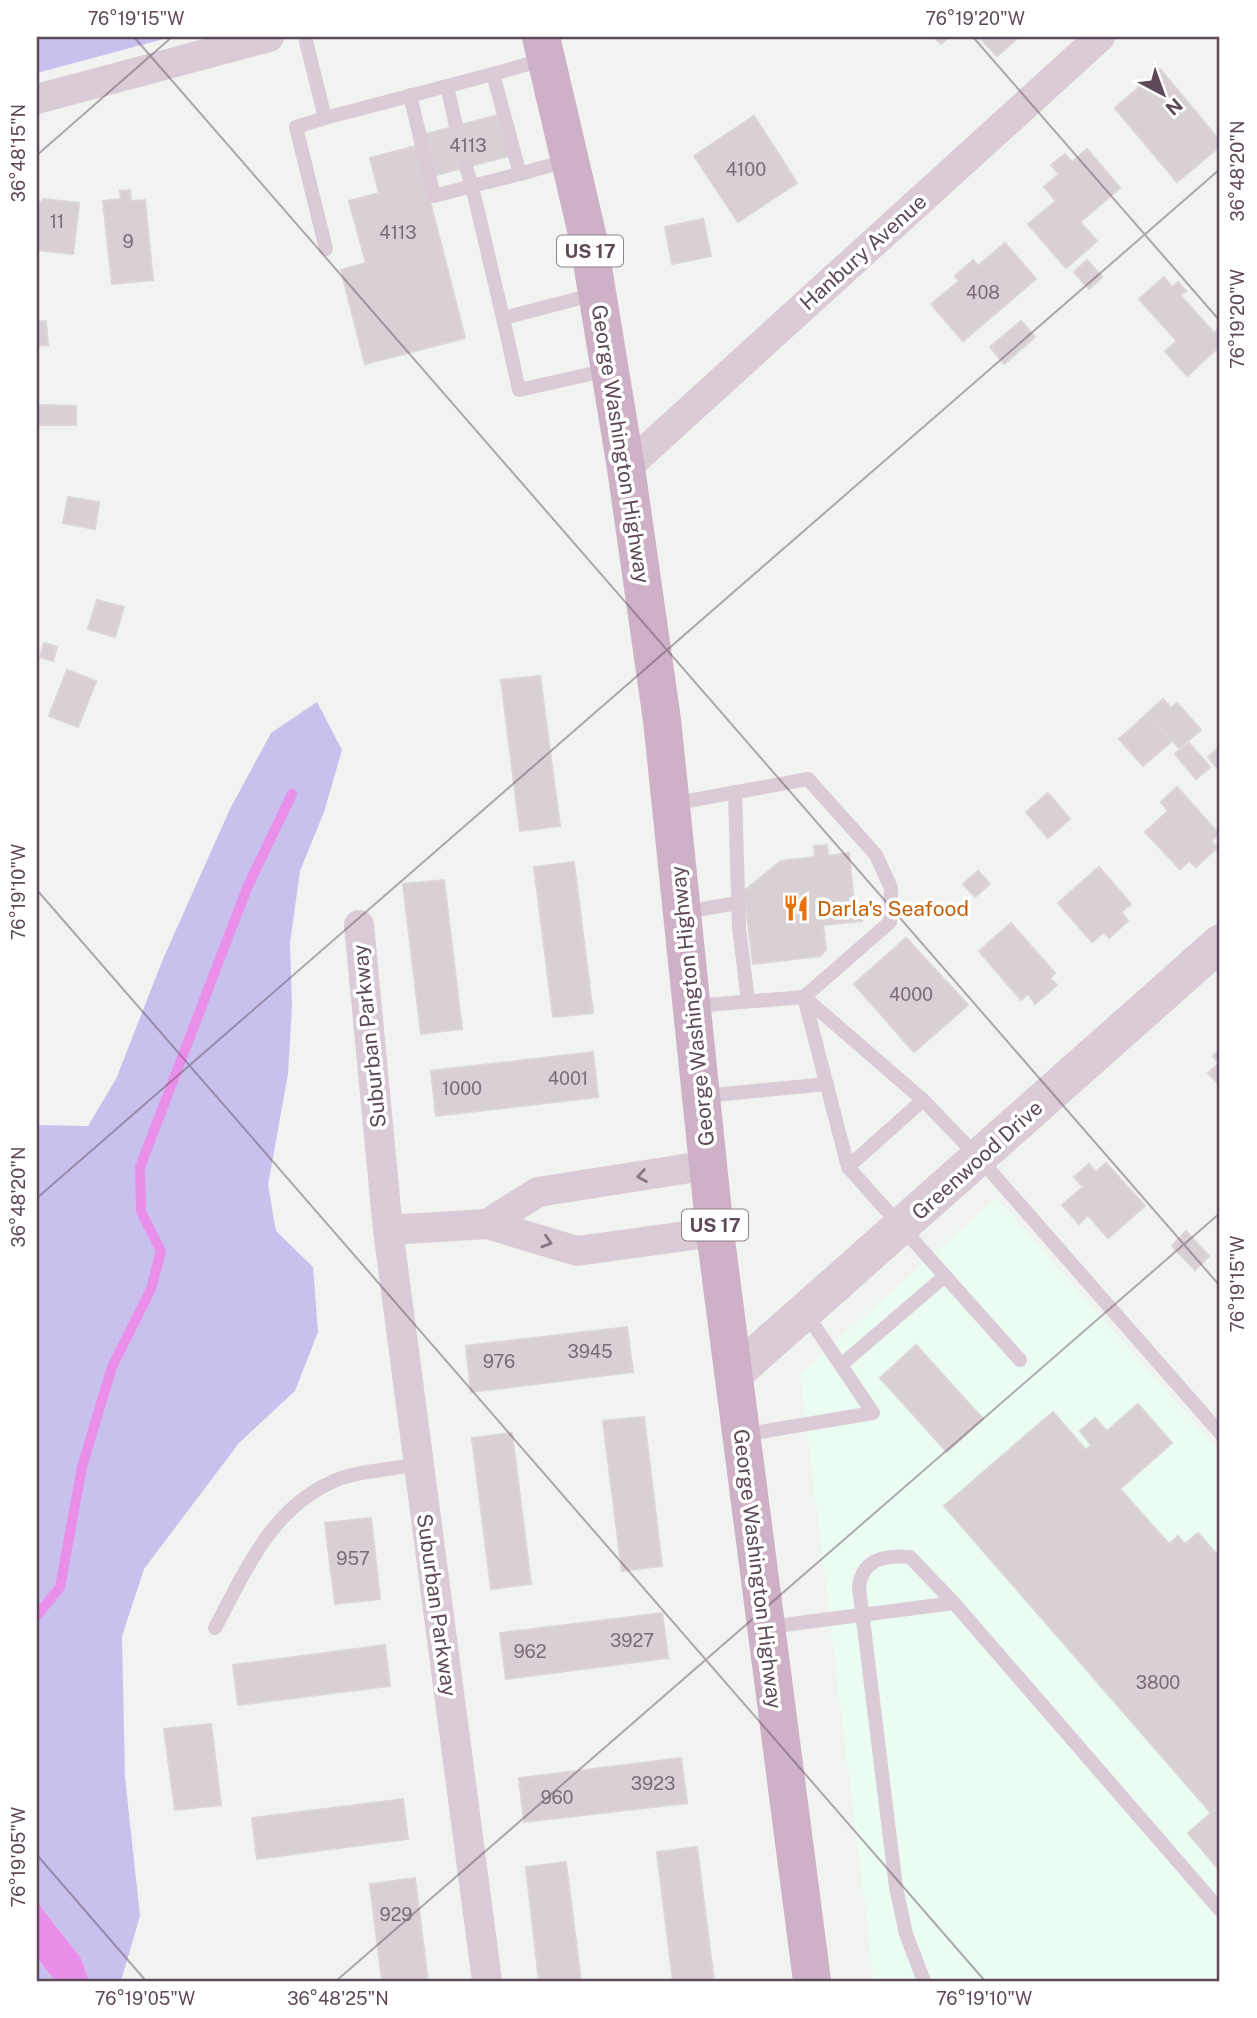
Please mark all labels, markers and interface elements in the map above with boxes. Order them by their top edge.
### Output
text: 76°19'15"W [88,8,184,29]
text: 76°19'20"W [925,8,1025,29]
north arrow [1128,60,1198,130]
text: N [1161,94,1187,120]
text: 36°48'15"N [8,104,29,202]
text: 36°48'20"N [1227,120,1248,222]
house number: 4113 [449,135,487,156]
house number: 4100 [726,159,766,180]
street label: Hanbury Avenue [795,189,931,315]
house number: 11 [50,211,64,232]
house number: 4113 [379,222,417,243]
house number: 9 [122,231,134,252]
road number: US 17 [557,235,623,266]
text: 76°19'20"W [1227,269,1248,369]
house number: 408 [966,282,1000,303]
street label: George Washington Highway [587,303,655,585]
text: 76°19'10"W [8,844,29,940]
street label: George Washington Highway [665,865,719,1147]
restaurant icon: Darla's Seafood [781,893,811,923]
place label: Darla's Seafood [817,896,969,921]
street label: Suburban Parkway [347,943,391,1129]
house number: 4000 [889,984,933,1005]
house number: 4001 [548,1068,588,1089]
house number: 1000 [442,1078,482,1099]
street label: Greenwood Drive [907,1095,1047,1225]
text: 36°48'20"N [8,1146,29,1248]
one-way arrow [636,1168,648,1183]
road number: US 17 [682,1210,748,1240]
one-way arrow [541,1234,553,1249]
text: 76°19'15"W [1227,1236,1248,1332]
house number: 3945 [567,1341,613,1362]
house number: 976 [483,1351,515,1372]
street label: George Washington Highway [728,1428,788,1710]
street label: Suburban Parkway [412,1512,462,1698]
house number: 957 [336,1548,370,1569]
house number: 3927 [610,1630,654,1651]
house number: 962 [513,1641,547,1662]
house number: 3800 [1136,1672,1180,1693]
house number: 3923 [631,1773,675,1794]
house number: 960 [540,1787,574,1808]
text: 76°19'05"W [8,1807,29,1907]
house number: 929 [379,1904,413,1925]
text: 76°19'05"W [95,1988,195,2009]
text: 36°48'25"N [287,1988,389,2009]
text: 76°19'10"W [936,1988,1032,2009]

